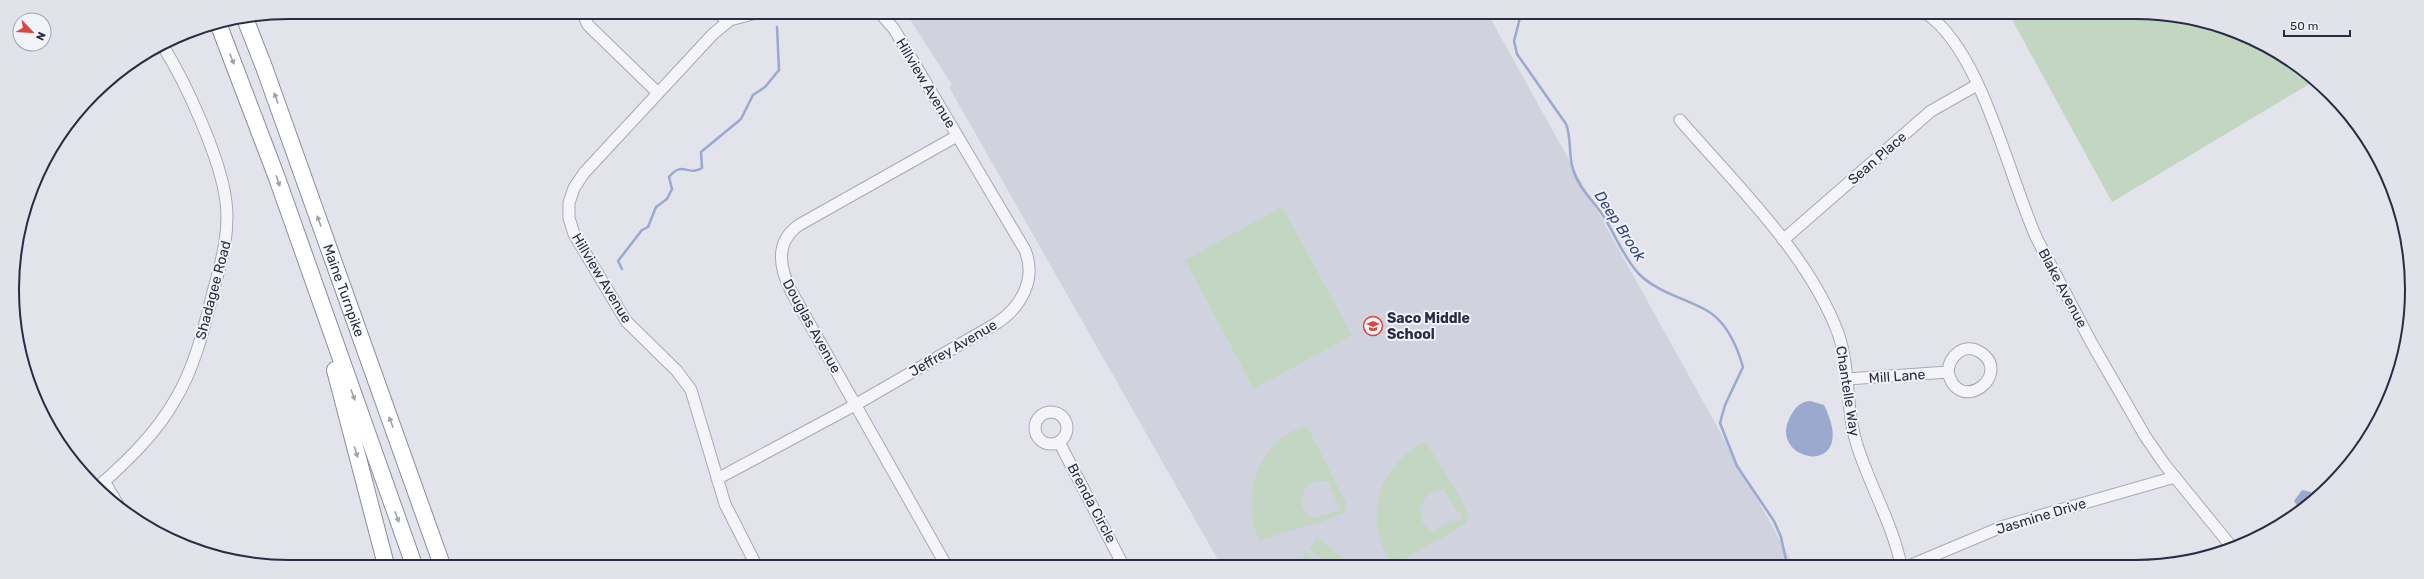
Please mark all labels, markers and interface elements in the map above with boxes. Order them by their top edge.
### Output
north arrow [12,12,52,52]
scale bar [2284,12,2350,38]
text: 50 m [2290,19,2318,33]
text: N [33,30,48,42]
street label: Hillview Avenue [892,35,959,131]
one-way arrow [230,53,236,65]
one-way arrow [272,92,278,104]
street label: Sean Place [1845,128,1910,188]
one-way arrow [275,175,281,187]
water label: Deep Brook [1591,187,1650,265]
one-way arrow [316,214,322,226]
street label: Hillview Avenue [568,230,635,326]
street label: Shadagee Road [192,239,235,341]
street label: Maine Turnpike [319,242,368,339]
street label: Blake Avenue [2035,246,2091,331]
street label: Douglas Avenue [779,276,844,376]
place label: Saco Middle School [1387,310,1470,343]
school or university icon: Saco Middle School [1362,315,1384,337]
street label: Jeffrey Avenue [906,316,1000,380]
street label: Chantelle Way [1832,345,1863,438]
street label: Mill Lane [1868,366,1926,387]
one-way arrow [351,389,357,401]
one-way arrow [388,416,394,428]
one-way arrow [353,447,359,459]
street label: Brenda Circle [1064,461,1120,546]
street label: Jasmine Drive [1994,495,2088,538]
one-way arrow [394,512,400,524]

